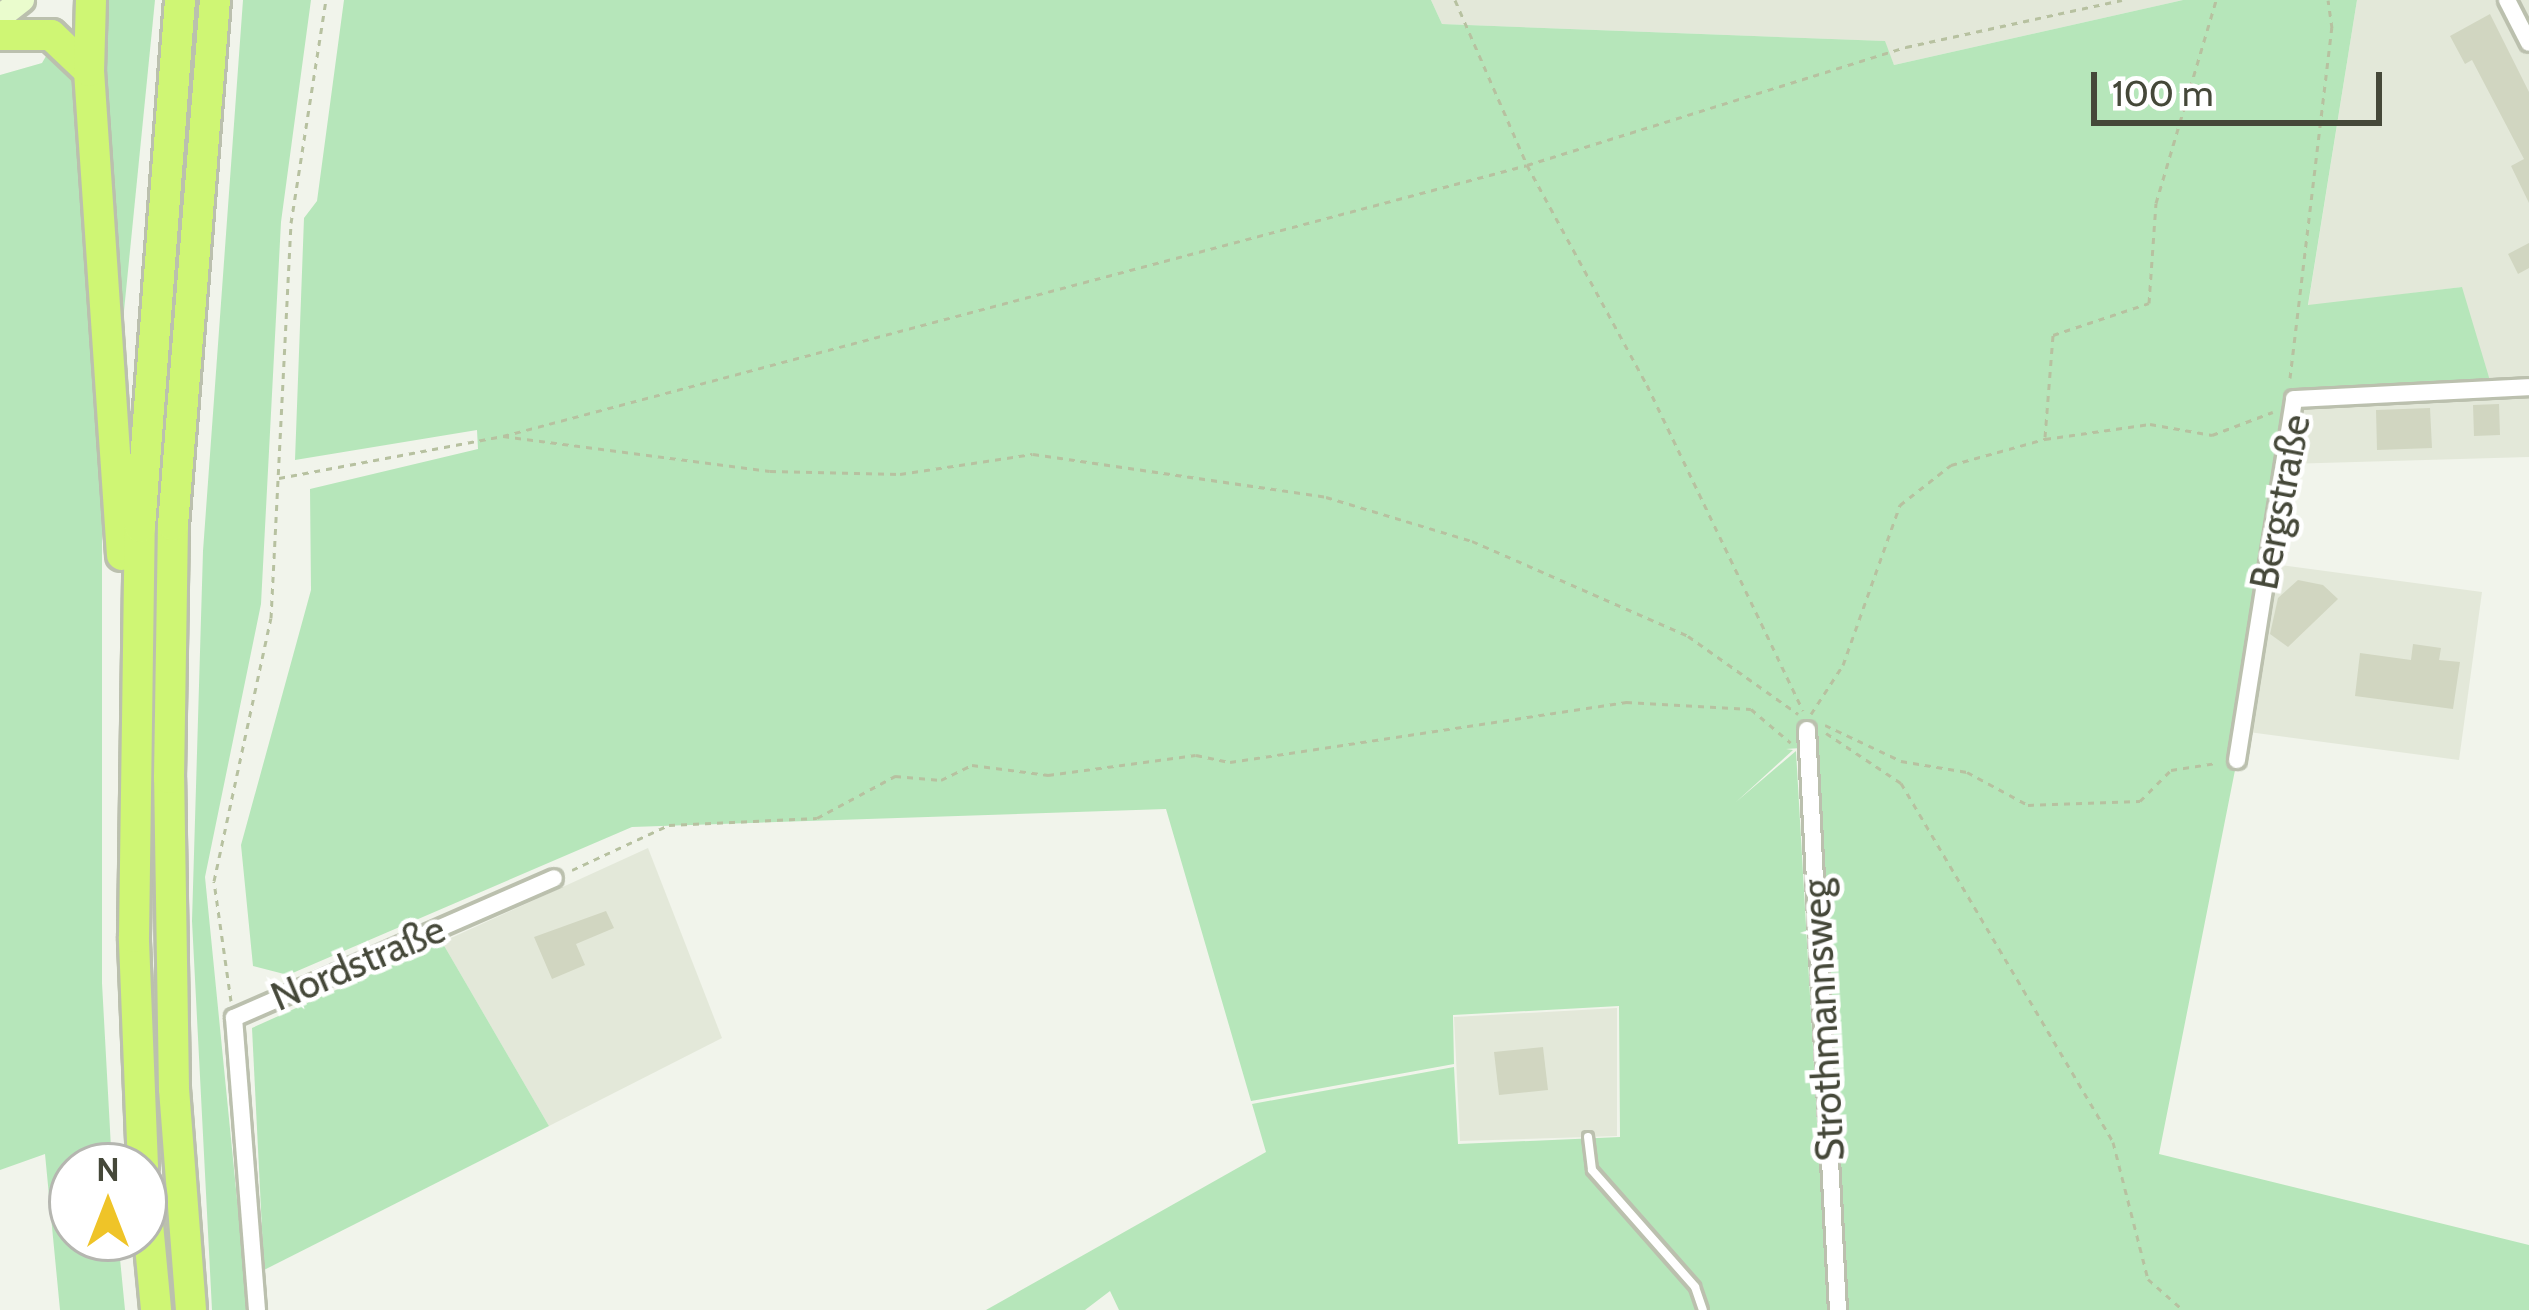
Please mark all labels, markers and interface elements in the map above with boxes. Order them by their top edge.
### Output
scale bar [2097,48,2388,122]
text: 100 m [2112,71,2214,115]
street label: Bergstraße [2240,411,2320,593]
street label: Strothmannsweg [1792,878,1854,1162]
street label: Nordstraße [264,905,452,1021]
north arrow [48,1142,168,1262]
text: N [96,1149,120,1189]

